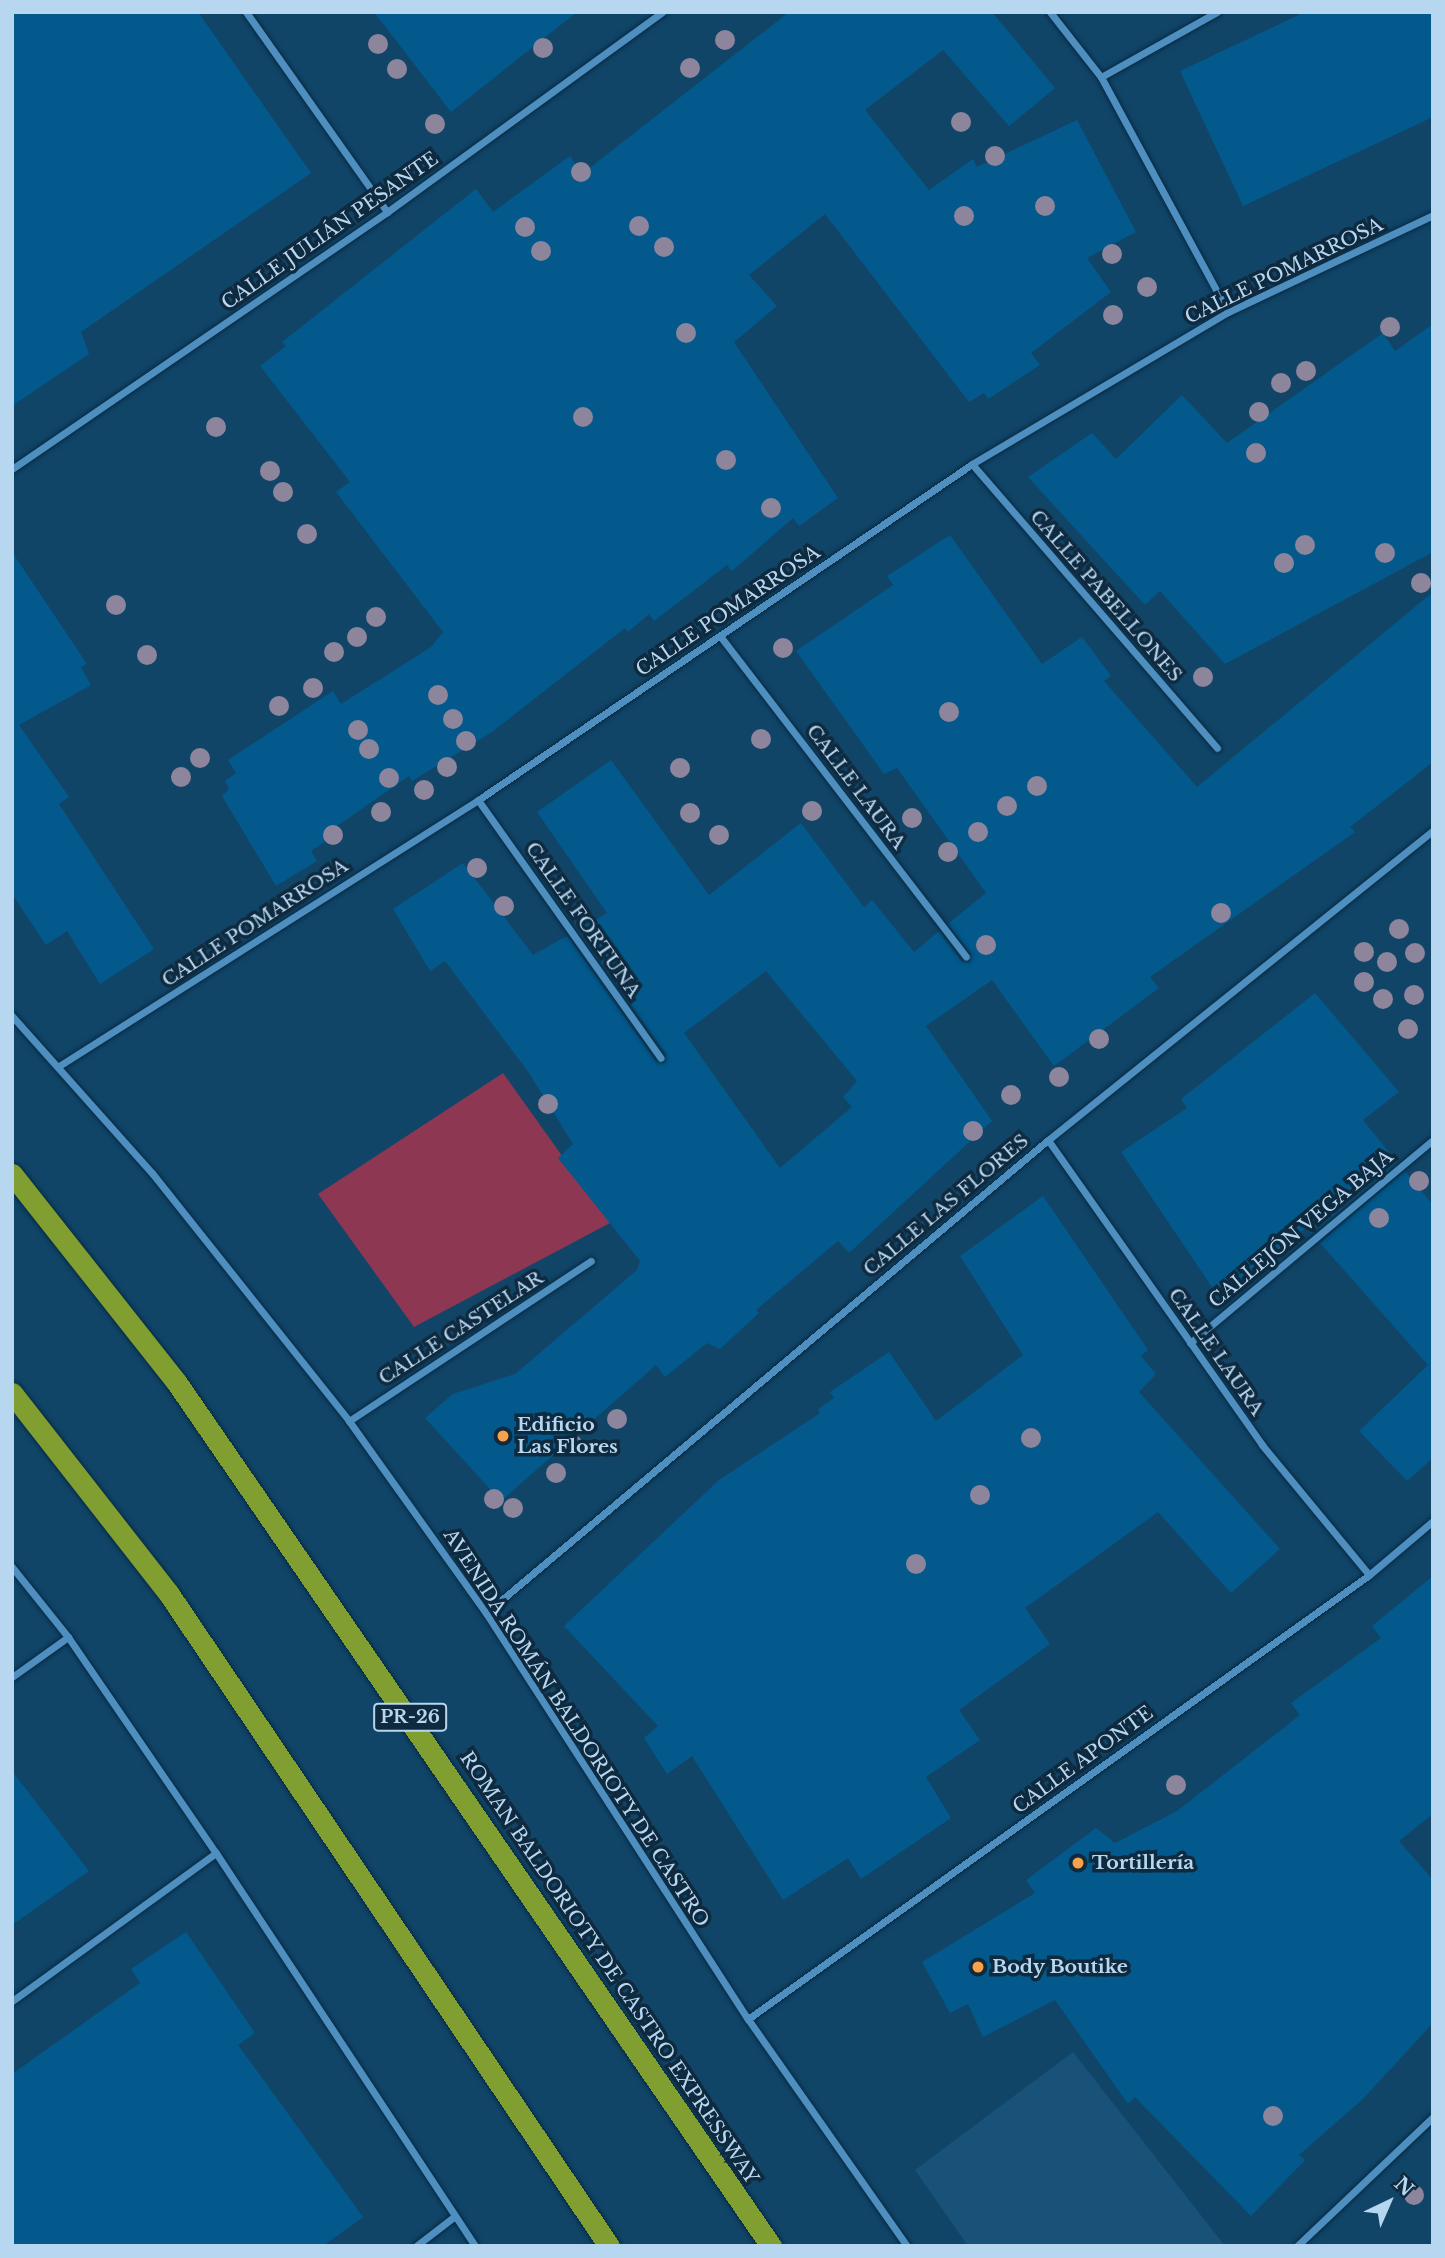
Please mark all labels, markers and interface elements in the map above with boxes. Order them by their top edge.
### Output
street label: CALLE JULIÁN PESANTE [217,147,443,315]
street label: CALLE POMARROSA [1181,213,1387,329]
street label: CALLE PABELLONES [1025,505,1187,687]
street label: CALLE POMARROSA [632,541,824,681]
street label: CALLE LAURA [802,720,910,854]
street label: CALLE FORTUNA [521,838,645,1002]
street label: CALLE POMARROSA [158,854,352,992]
street label: CALLE LAS FLORES [859,1129,1033,1281]
street label: CALLEJÓN VEGA BAJA [1204,1145,1398,1313]
street label: CALLE CASTELAR [375,1266,547,1390]
street label: CALLE LAURA [1163,1284,1269,1420]
place label: Edificio Las Flores [517,1414,618,1458]
marker: Edificio Las Flores [495,1428,511,1444]
street label: AVENIDA ROMÁN BALDORIOTY DE CASTRO [438,1524,714,1932]
street label: CALLE APONTE [1008,1701,1158,1819]
road number: PR-26 [372,1702,448,1732]
street label: ROMAN BALDORIOTY DE CASTRO EXPRESSWAY [455,1747,763,2189]
place label: Tortillería [1092,1852,1194,1874]
marker: Tortillería [1070,1855,1086,1871]
place label: Body Boutike [992,1956,1128,1978]
marker: Body Boutike [970,1959,986,1975]
north arrow [1354,2167,1424,2237]
text: N [1390,2172,1418,2201]

